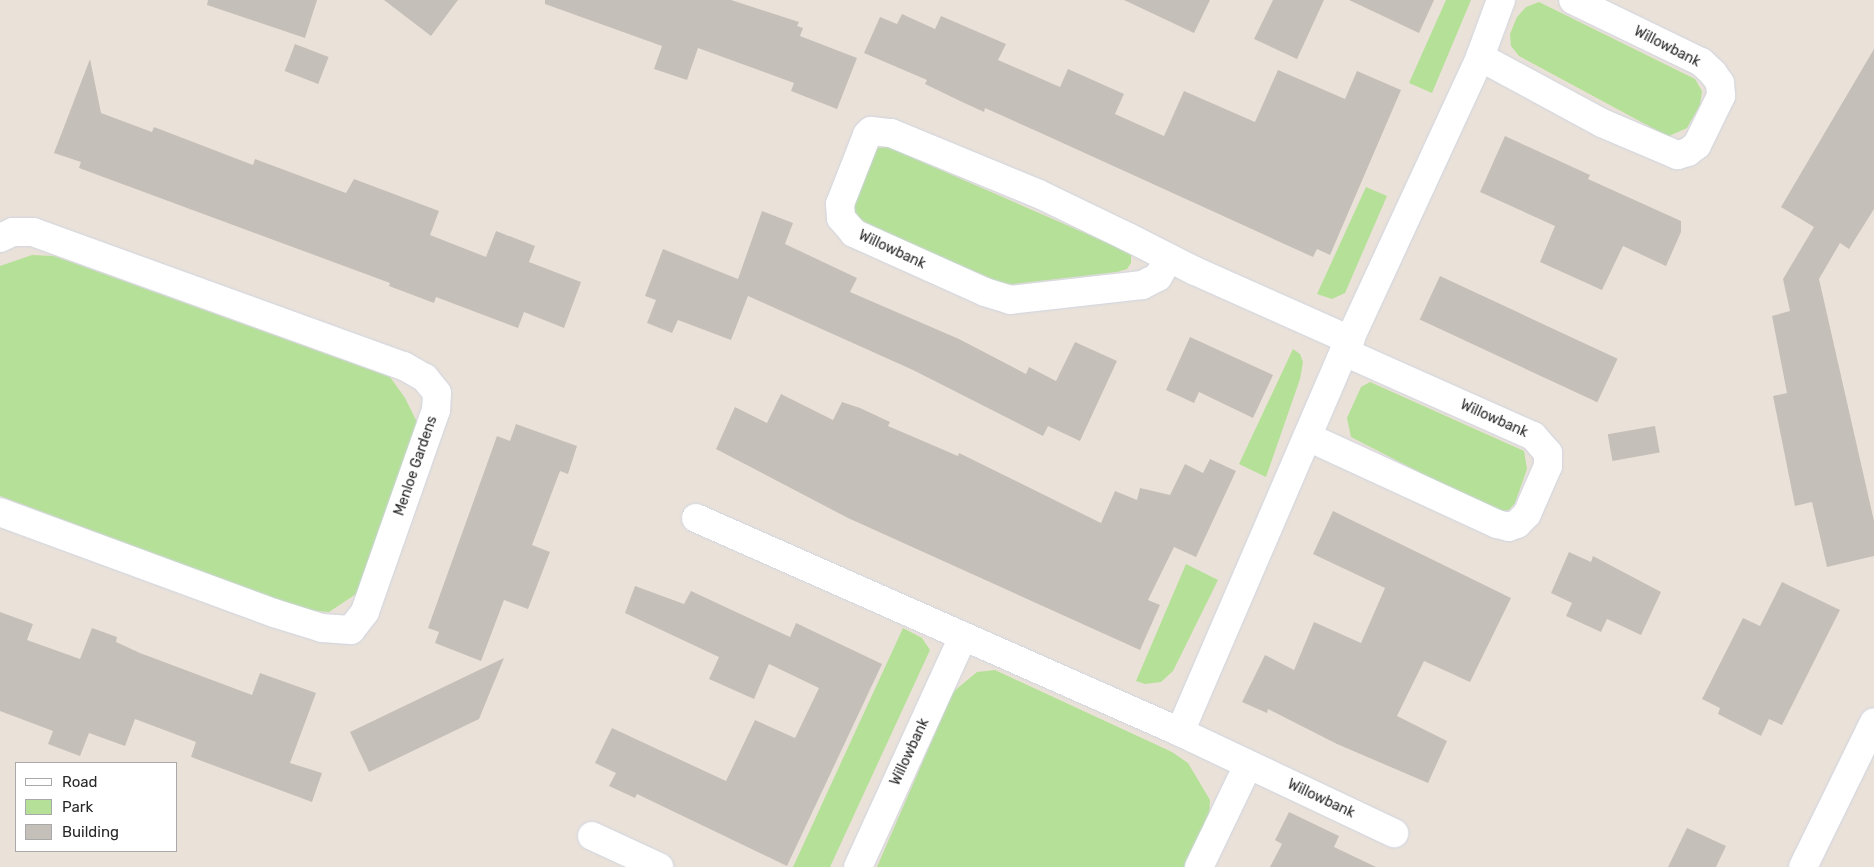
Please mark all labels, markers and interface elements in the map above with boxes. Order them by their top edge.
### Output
street label: Willowbank [1631,23,1703,71]
street label: Willowbank [856,227,928,273]
street label: Willowbank [1458,397,1530,441]
street label: Menloe Gardens [391,414,441,518]
street label: Willowbank [887,716,933,788]
legend [15,762,178,852]
text: Road [62,773,98,791]
street label: Willowbank [1285,776,1357,822]
text: Park [62,798,93,816]
text: Building [62,823,119,841]

